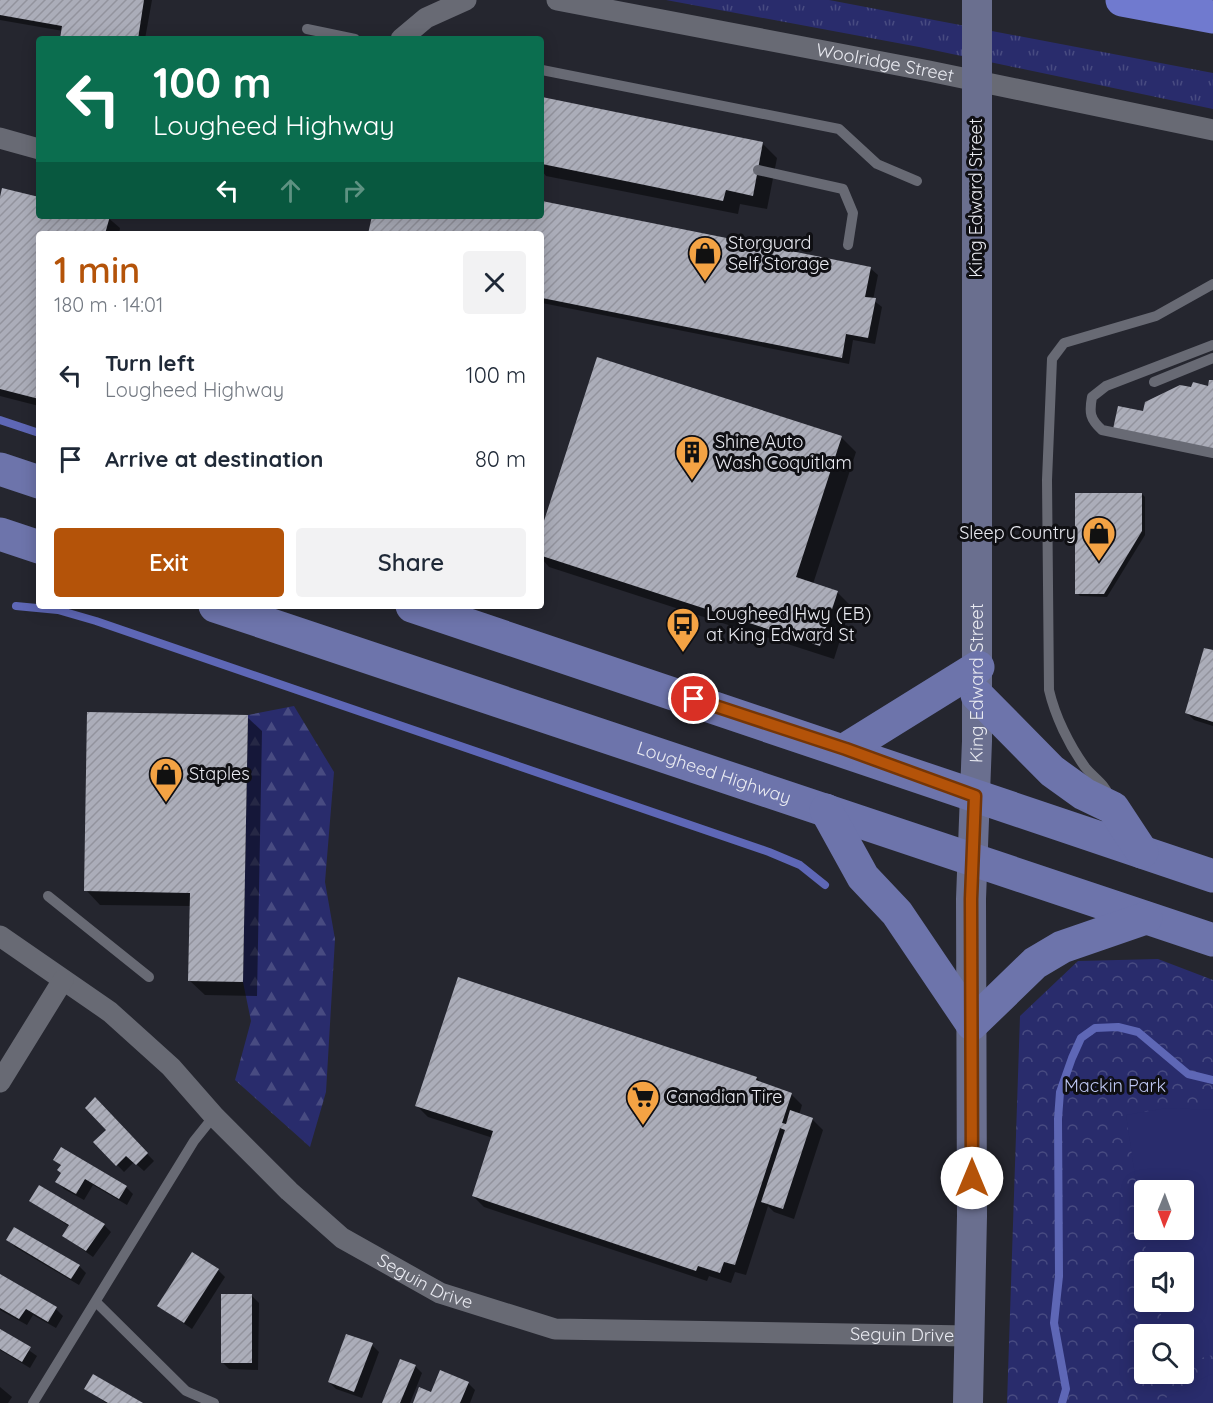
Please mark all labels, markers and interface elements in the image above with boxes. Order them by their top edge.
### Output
street label: Woolridge Street [814,38,956,87]
text: 100 m [153,56,271,109]
icon: left [54,60,132,138]
text: Lougheed Highway [153,108,395,142]
street label: King Edward Street [964,118,987,278]
icon: left [211,174,244,207]
icon: ahead [274,174,307,207]
icon: right [337,174,370,207]
place label: Storguard Self Storage [728,231,829,275]
shop icon: Storguard Self Storage [687,235,723,282]
text: 1 min [54,247,140,292]
button: close [463,251,526,314]
text: 180 m · 14:01 [54,292,163,317]
text: Turn left [105,349,195,377]
icon: left [54,359,87,392]
text: 100 m [466,361,526,389]
text: Lougheed Highway [105,377,284,402]
place label: Shine Auto Wash Coquitlam [715,430,852,474]
building icon: Shine Auto Wash Coquitlam [674,434,710,481]
icon: arrive [54,443,87,476]
text: Arrive at destination [105,445,323,473]
text: 80 m [475,445,526,473]
shop icon: Sleep Country [1081,515,1117,562]
place label: Sleep Country [959,521,1076,544]
button: Exit [54,528,284,597]
button: Share [296,528,526,597]
place label: Lougheed Hwy (EB) at King Edward St [706,602,871,646]
street label: King Edward Street [964,603,988,763]
bus stop icon: Lougheed Hwy (EB) at King Edward St [665,606,701,653]
pin [668,673,719,724]
icon: arrive [677,682,710,715]
street label: Lougheed Highway [634,736,794,809]
shop icon: Staples [148,756,184,803]
place label: Staples [189,762,250,785]
park label: Mackin Park [1064,1074,1166,1097]
supermarket icon: Canadian Tire [625,1079,661,1126]
place label: Canadian Tire [666,1085,782,1108]
position arrow [940,1146,1004,1210]
north arrow [1134,1180,1194,1240]
map controls [1134,1180,1194,1384]
street label: Seguin Drive [373,1248,476,1314]
button: sound [1134,1252,1194,1312]
street label: Seguin Drive [850,1322,954,1347]
button: search [1134,1324,1194,1384]

